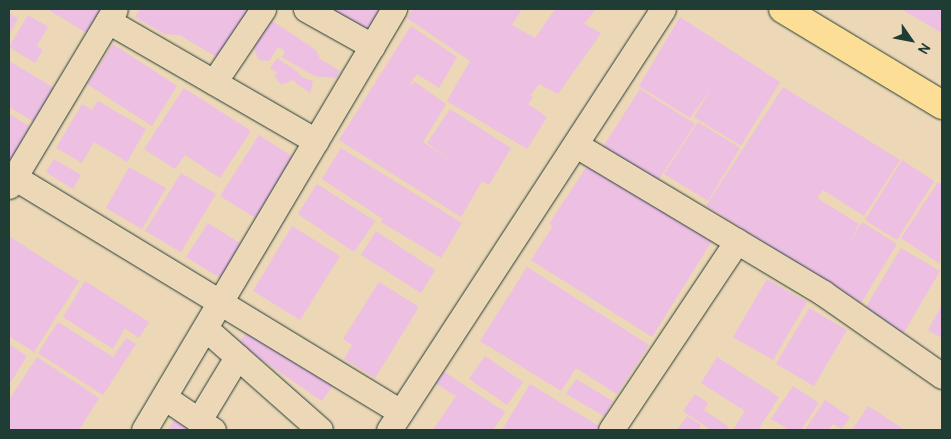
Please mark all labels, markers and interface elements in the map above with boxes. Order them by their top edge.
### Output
north arrow [886,15,936,65]
text: N [914,40,934,57]

